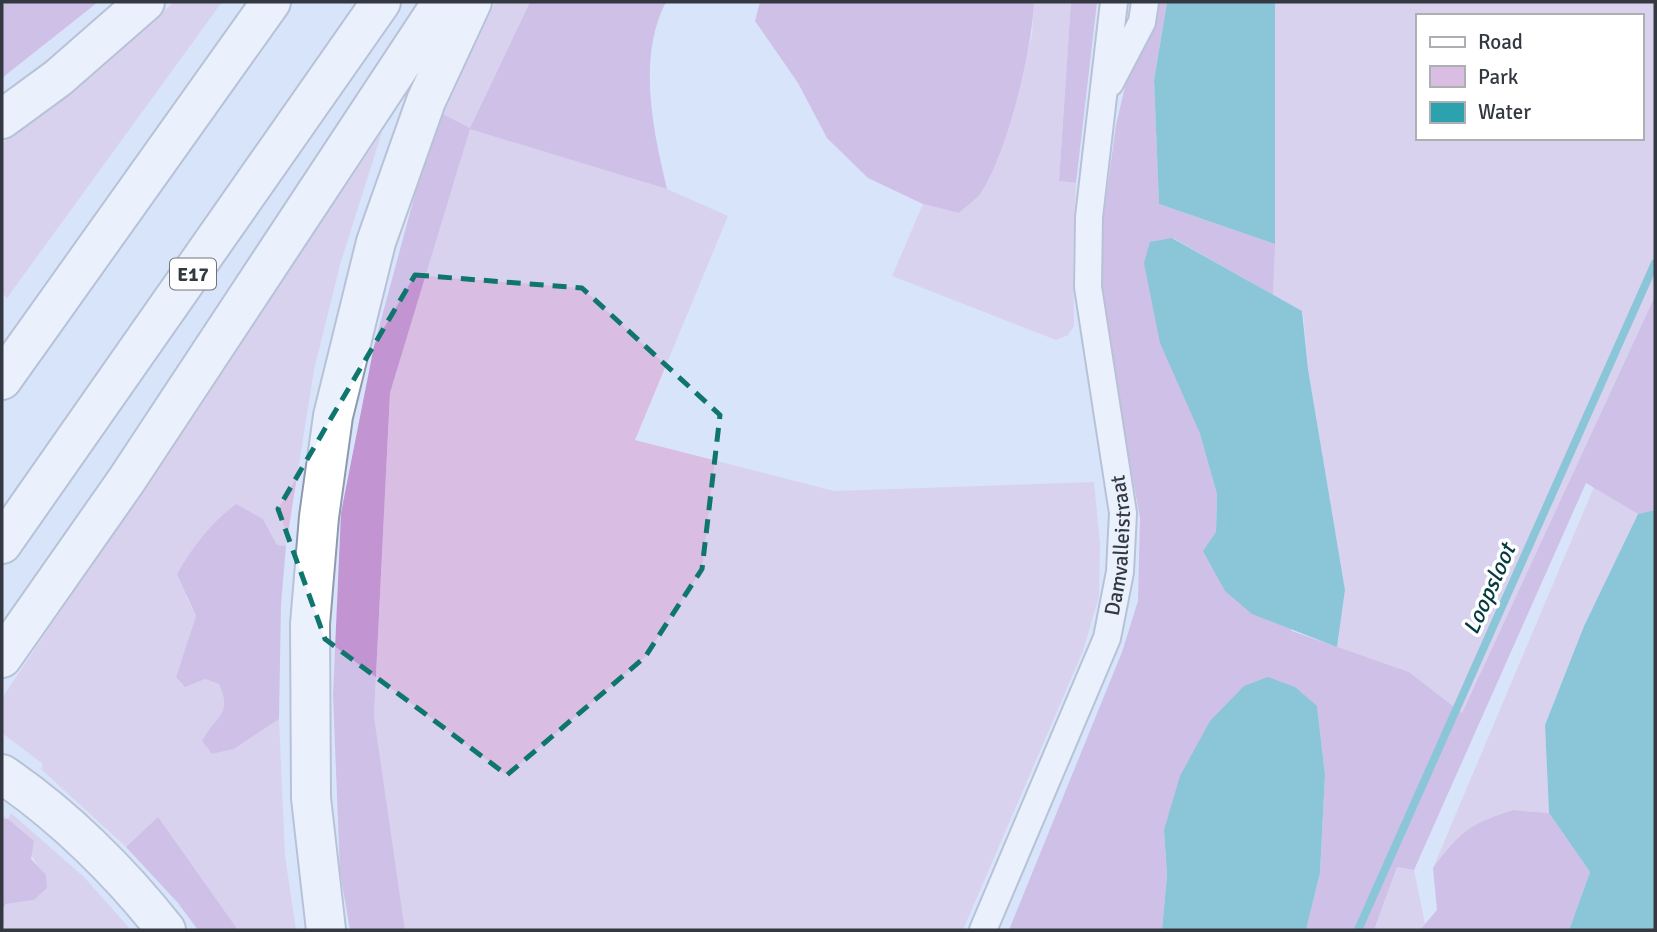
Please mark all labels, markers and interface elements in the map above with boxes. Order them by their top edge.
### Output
legend [1416,14,1643,140]
text: Road [1478,29,1523,55]
text: Park [1478,64,1519,90]
text: Water [1478,99,1531,125]
road number: E17 [170,258,216,290]
street label: Damvalleistraat [1099,473,1136,618]
water label: Loopsloot [1457,537,1523,639]

